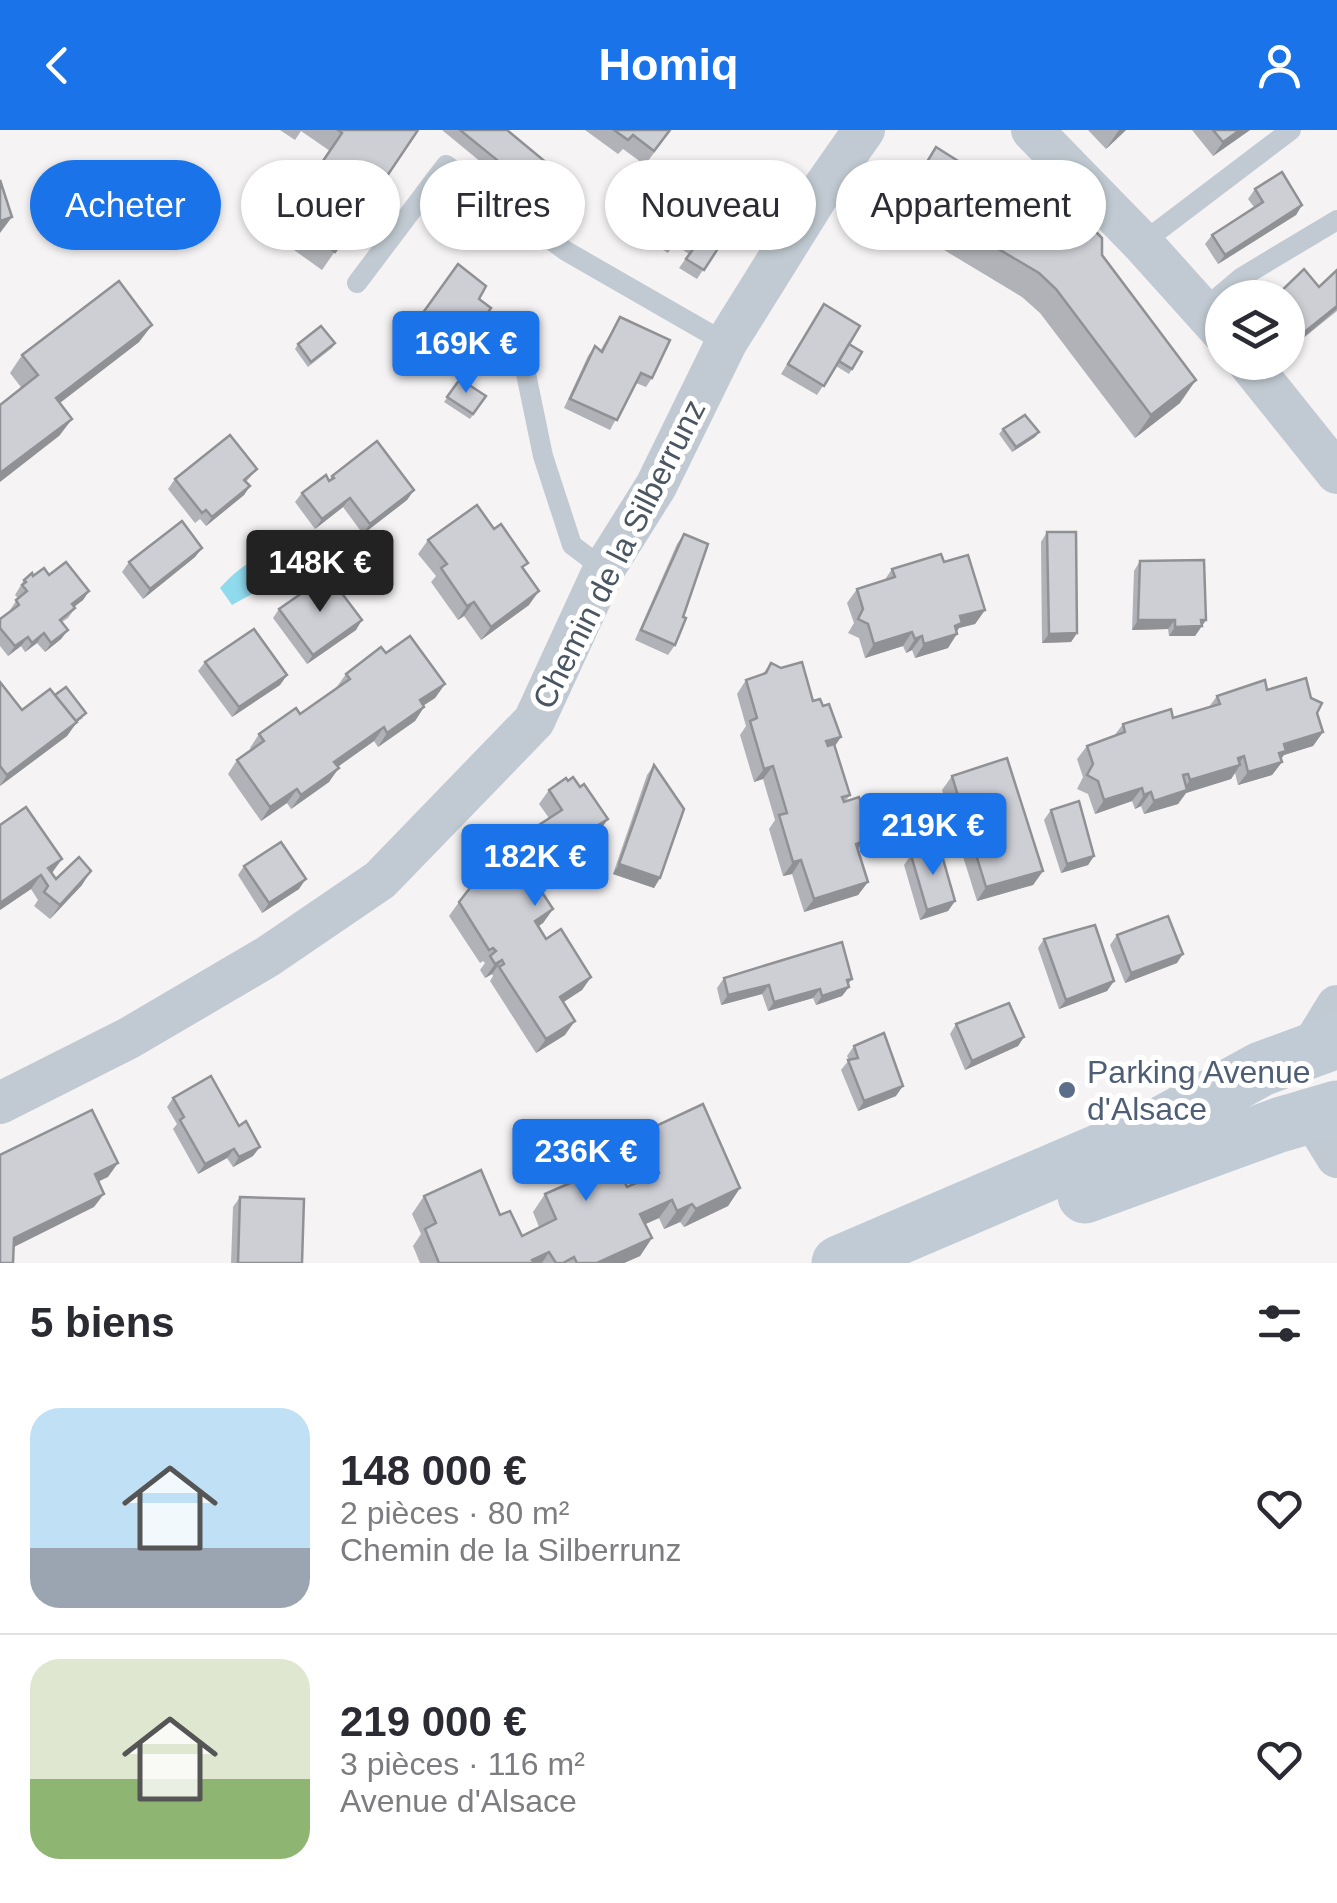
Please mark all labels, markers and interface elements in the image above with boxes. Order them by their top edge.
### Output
icon: back [30,38,85,93]
icon: person [1252,38,1307,93]
text: Homiq [599,39,739,90]
chip: Acheter [30,160,221,250]
chip: Louer [241,160,400,250]
chip: Filtres [420,160,585,250]
chip: Nouveau [605,160,816,250]
chip: Appartement [836,160,1106,250]
map controls [1205,280,1305,380]
button: layers [1205,280,1305,380]
pin: 169K € [385,311,547,396]
text: 169K € [414,325,518,361]
street label: Chemin de la Silberrunz [525,394,713,714]
pin: 148K € [239,530,401,615]
text: 148K € [268,544,372,580]
pin: 219K € [852,793,1014,878]
text: 219K € [881,807,985,843]
pin: 182K € [454,824,616,909]
text: 182K € [483,838,587,874]
place label: Parking Avenue d'Alsace [1087,1054,1311,1127]
marker: Parking Avenue d'Alsace [1056,1079,1078,1101]
pin: 236K € [505,1119,667,1204]
text: 236K € [534,1133,638,1169]
icon: filters [1252,1296,1307,1351]
text: 5 biens [30,1299,175,1346]
text: 148 000 € [340,1447,527,1494]
icon: home [110,1448,230,1568]
icon: heart [1252,1481,1307,1536]
text: 2 pièces · 80 m² [340,1495,569,1531]
text: Chemin de la Silberrunz [340,1532,682,1568]
text: 219 000 € [340,1698,527,1745]
icon: home [110,1699,230,1819]
icon: heart [1252,1732,1307,1787]
text: 3 pièces · 116 m² [340,1746,585,1782]
text: Avenue d'Alsace [340,1783,577,1819]

